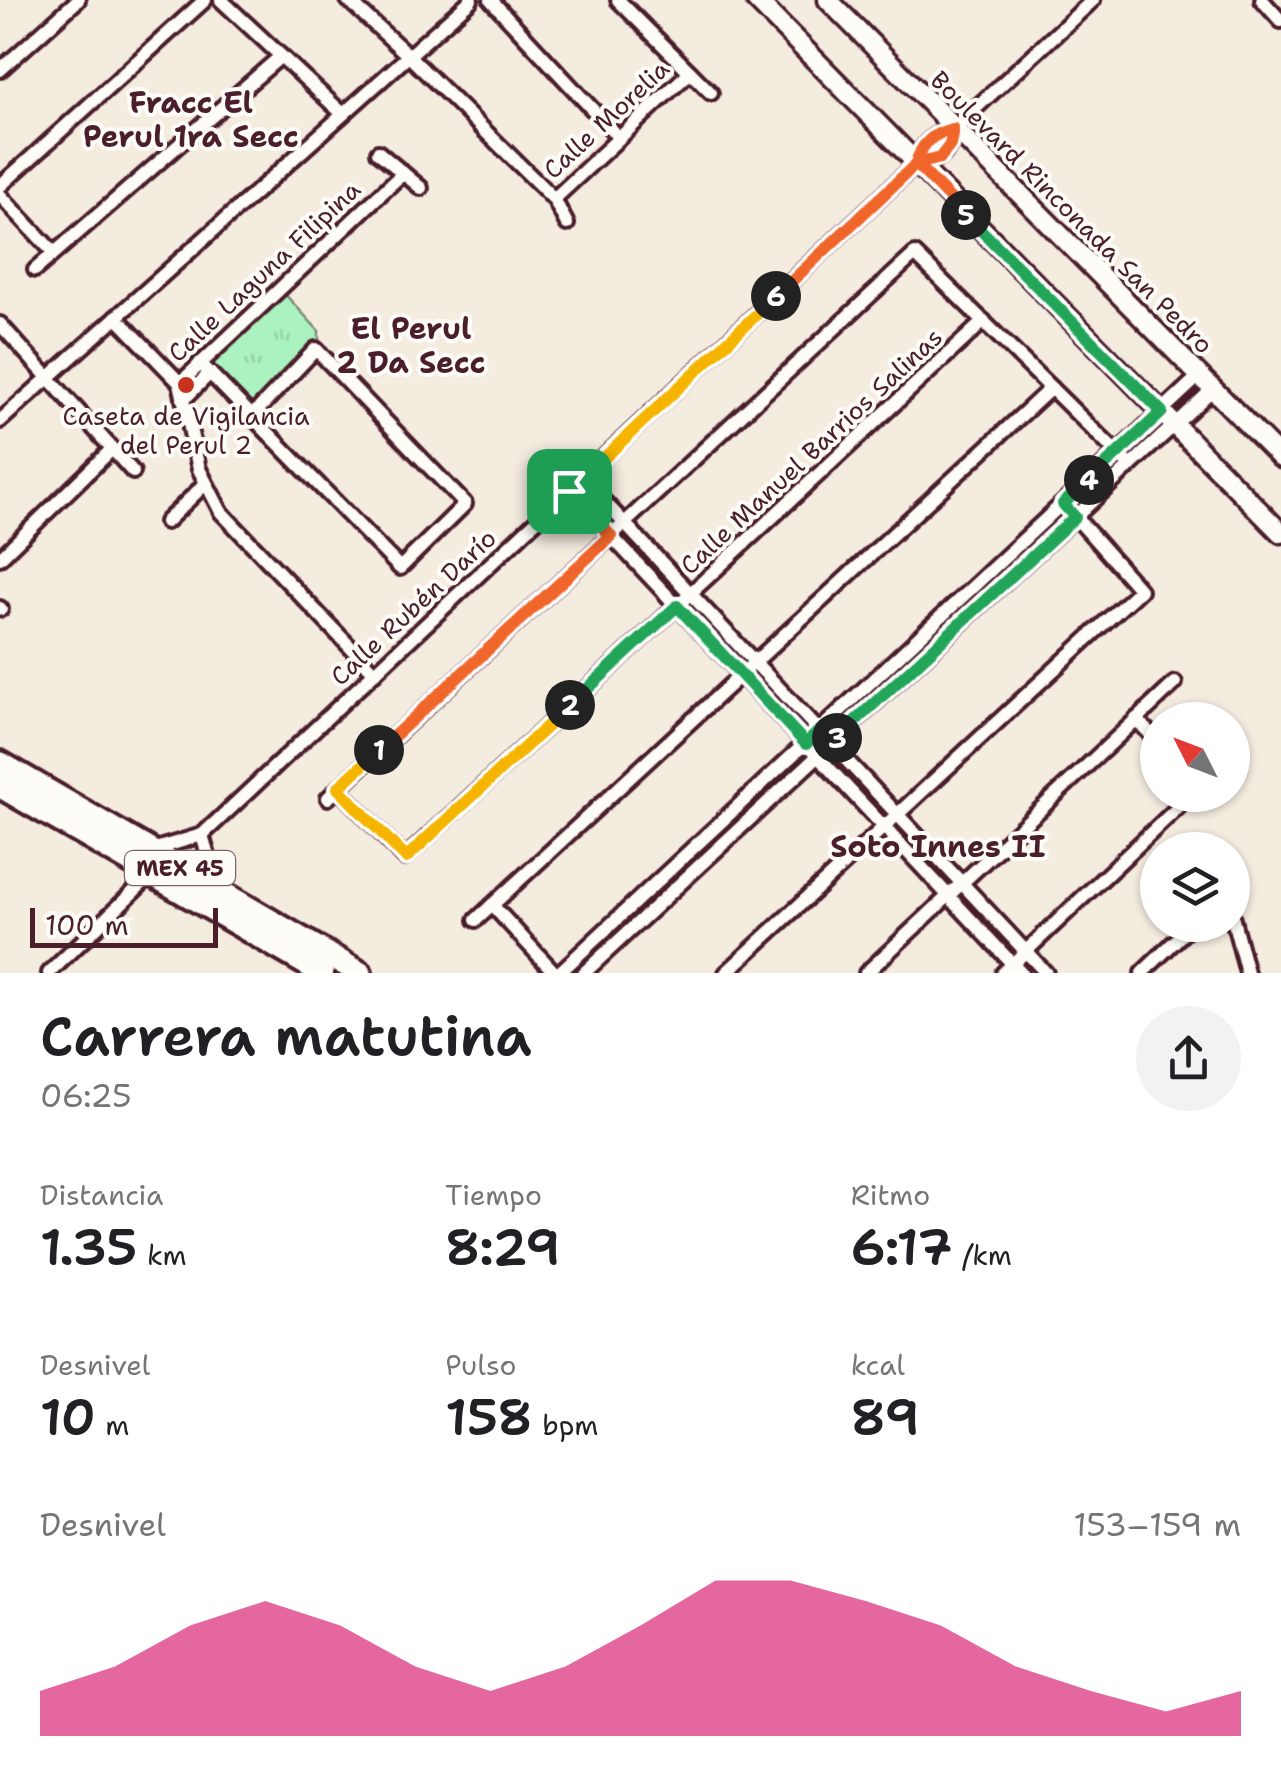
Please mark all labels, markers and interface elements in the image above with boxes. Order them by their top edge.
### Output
street label: Calle Morelia [536,52,677,186]
street label: Boulevard Rinconada San Pedro [923,63,1221,361]
district label: Fracc El Perul 1ra Secc [83,82,299,157]
street label: Calle Laguna Filipina [160,172,368,369]
pin: 5 [941,190,991,240]
text: 5 [957,196,975,234]
pin: 6 [751,271,801,321]
text: 6 [766,277,786,315]
district label: El Perul 2 Da Secc [336,308,486,383]
street label: Calle Manuel Barrios Salinas [672,320,950,582]
marker: Caseta de Vigilancia del Perul 2 [175,374,197,396]
place label: Caseta de Vigilancia del Perul 2 [63,399,310,462]
pin [527,449,612,534]
pin: 4 [1064,455,1114,505]
text: 4 [1079,461,1099,499]
icon: arrive [542,464,597,519]
street label: Calle Rubén Darío [323,521,503,693]
pin: 2 [545,680,595,730]
text: 2 [560,686,580,724]
north arrow [1140,702,1250,812]
map controls [1140,702,1250,942]
pin: 3 [812,713,862,763]
text: 3 [827,719,847,757]
pin: 1 [354,725,404,775]
text: 1 [373,731,385,769]
district label: Soto Innes II [830,826,1046,867]
button: layers [1140,832,1250,942]
road number: MEX 45 [125,851,235,885]
scale bar [30,903,218,948]
text: 100 m [45,906,129,944]
text: Carrera matutina [40,999,532,1073]
button: share [1136,1006,1241,1111]
text: 06:25 [40,1074,132,1117]
text: Distancia [40,1176,163,1214]
text: Tiempo [445,1176,542,1214]
text: Ritmo [851,1176,930,1214]
text: 1.35 [40,1214,137,1281]
text: 8:29 [445,1214,560,1281]
text: 6:17 [851,1214,952,1281]
text: km [137,1236,187,1274]
text: /km [952,1236,1012,1274]
text: Desnivel [40,1346,150,1384]
text: Pulso [445,1346,516,1384]
text: kcal [851,1346,905,1384]
text: 10 [40,1384,96,1451]
text: 158 [445,1384,533,1451]
text: 89 [851,1384,919,1451]
text: m [96,1406,129,1444]
text: bpm [533,1406,599,1444]
text: Desnivel [40,1503,166,1546]
text: 153–159 m [1073,1503,1241,1546]

